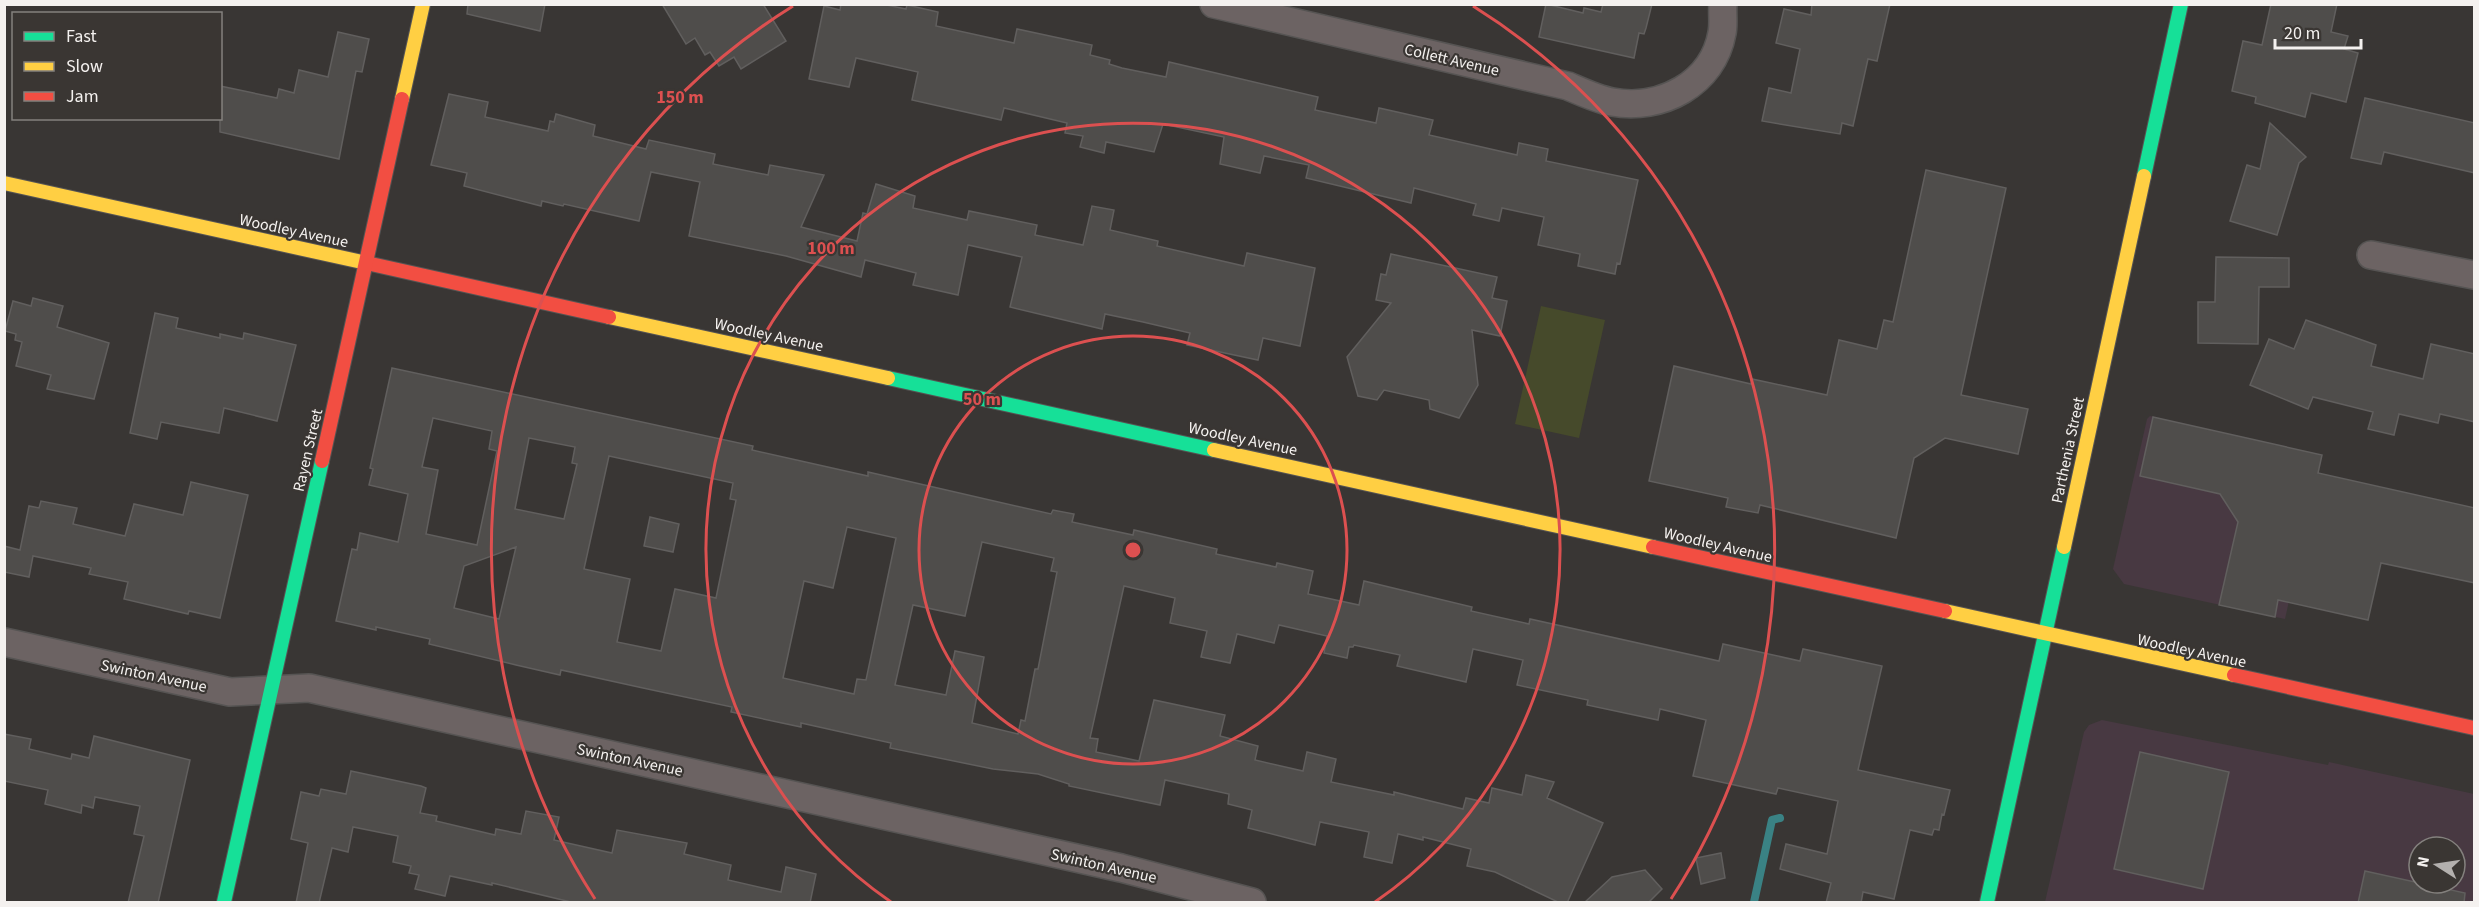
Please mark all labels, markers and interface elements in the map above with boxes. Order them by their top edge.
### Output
legend [12,12,222,120]
scale bar [2275,12,2360,50]
text: 20 m [2284,21,2320,46]
text: Fast [66,24,97,49]
street label: Collett Avenue [1402,38,1501,82]
text: Slow [66,54,103,79]
text: Jam [66,84,99,109]
text: 150 m [656,85,704,110]
street label: Woodley Avenue [237,209,350,253]
text: 100 m [807,236,855,261]
street label: Woodley Avenue [712,313,825,357]
text: 50 m [963,387,1001,412]
street label: Parthenia Street [2046,394,2090,505]
street label: Rayen Street [288,406,328,494]
street label: Woodley Avenue [1186,417,1299,461]
street label: Woodley Avenue [1661,522,1774,568]
centre of rings [1123,540,1143,560]
street label: Woodley Avenue [2135,629,2248,673]
street label: Swinton Avenue [99,654,209,698]
street label: Swinton Avenue [575,738,685,782]
north arrow [2407,835,2467,895]
street label: Swinton Avenue [1049,843,1159,889]
text: N [2411,855,2435,870]

